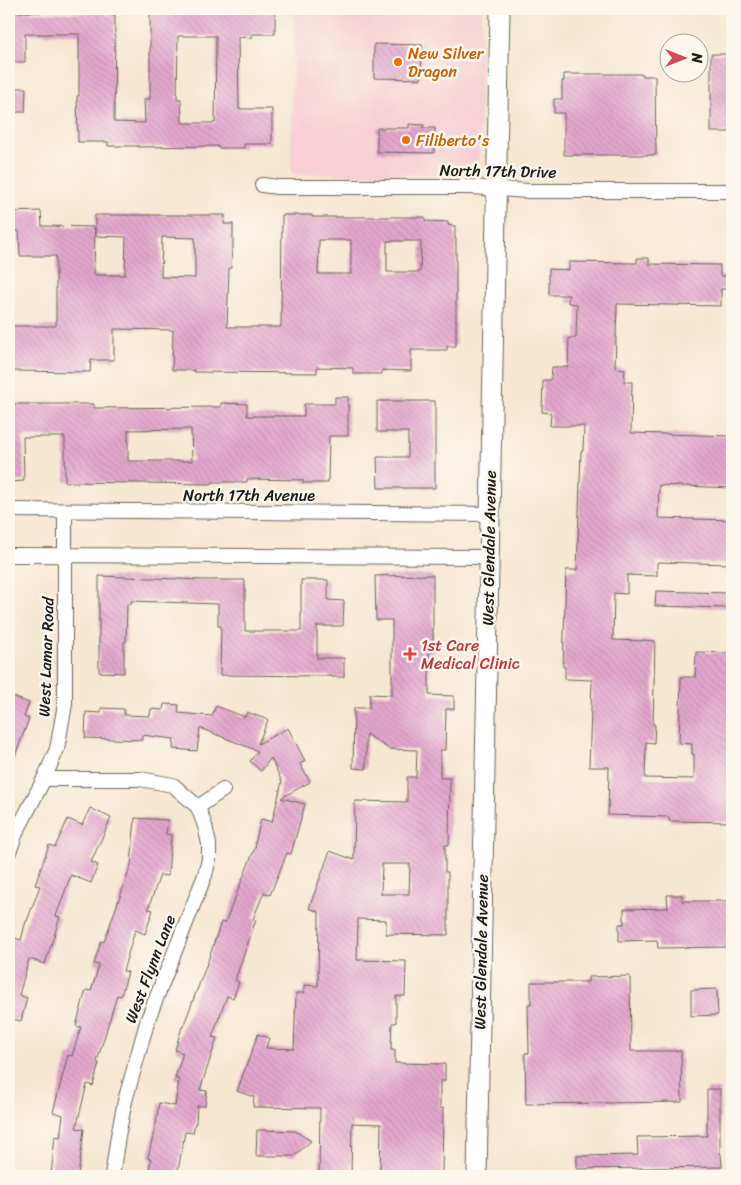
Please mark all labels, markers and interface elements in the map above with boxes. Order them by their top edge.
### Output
north arrow [658,32,708,82]
place label: New Silver Dragon [408,39,485,86]
text: N [684,52,709,63]
marker: New Silver Dragon [392,56,404,68]
place label: Filiberto's [416,126,490,155]
marker: Filiberto's [400,134,412,146]
street label: North 17th Drive [439,155,557,187]
street label: West Glendale Avenue [473,470,505,626]
street label: North 17th Avenue [183,481,315,510]
street label: West Lamar Road [29,595,63,717]
place label: 1st Care Medical Clinic [421,631,520,678]
marker: 1st Care Medical Clinic [403,647,417,661]
street label: West Glendale Avenue [465,874,497,1030]
street label: West Flynn Lane [116,910,184,1028]

